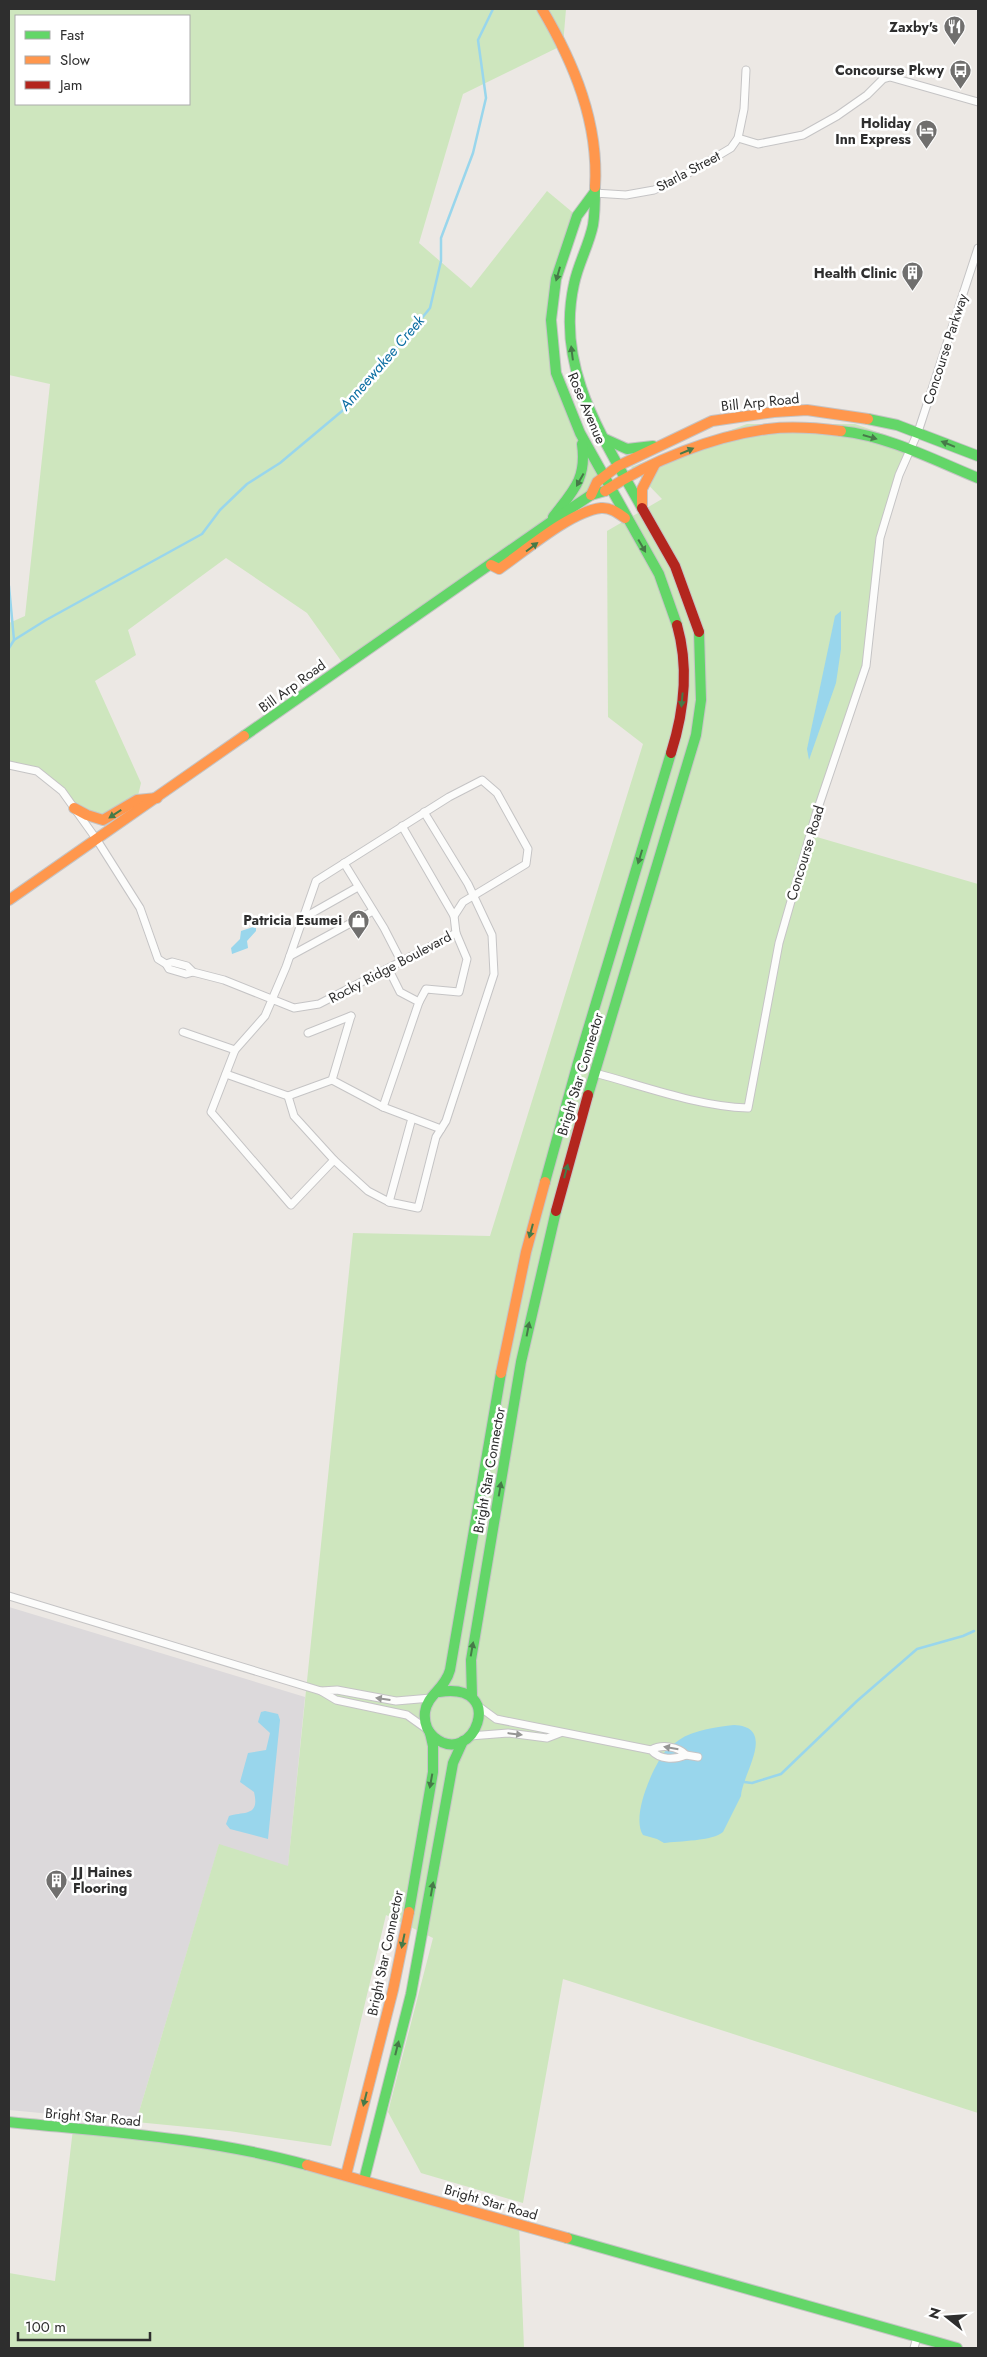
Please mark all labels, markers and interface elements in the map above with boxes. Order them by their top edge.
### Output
legend [15,15,190,105]
restaurant icon: Zaxby's [942,15,966,46]
place label: Zaxby's [889,17,939,37]
text: Fast [60,24,84,46]
text: Slow [60,49,91,71]
bus stop icon: Concourse Pkwy [948,58,972,89]
place label: Concourse Pkwy [835,60,945,80]
text: Jam [58,74,83,96]
place label: Holiday Inn Express [835,113,912,149]
hotel icon: Holiday Inn Express [915,119,939,150]
street label: Starla Street [652,145,724,196]
building icon: Health Clinic [901,261,925,292]
place label: Health Clinic [814,263,897,283]
one-way arrow [554,267,562,282]
street label: Concourse Parkway [918,290,973,407]
water label: Anneewakee Creek [334,310,430,416]
one-way arrow [568,345,576,361]
street label: Rose Avenue [563,369,611,447]
street label: Bill Arp Road [720,388,800,416]
one-way arrow [863,434,878,442]
one-way arrow [940,440,955,448]
one-way arrow [680,446,694,454]
one-way arrow [576,473,584,488]
one-way arrow [638,539,647,553]
one-way arrow [525,542,539,552]
street label: Bill Arp Road [254,655,330,717]
one-way arrow [678,692,686,708]
street label: Concourse Road [781,803,829,903]
one-way arrow [108,810,122,819]
one-way arrow [635,849,643,864]
shop icon: Patricia Esumei [346,908,370,939]
place label: Patricia Esumei [243,910,342,930]
street label: Rocky Ridge Boulevard [325,926,455,1008]
street label: Bright Star Connector [552,1010,608,1138]
one-way arrow [562,1163,570,1178]
one-way arrow [527,1224,535,1239]
one-way arrow [524,1321,532,1336]
street label: Bright Star Connector [468,1405,510,1535]
one-way arrow [496,1480,504,1496]
one-way arrow [469,1641,477,1657]
one-way arrow [375,1695,391,1703]
one-way arrow [508,1730,524,1738]
one-way arrow [663,1744,679,1752]
one-way arrow [427,1774,435,1790]
place label: JJ Haines Flooring [70,1862,133,1898]
building icon: JJ Haines Flooring [45,1868,69,1899]
one-way arrow [428,1881,436,1897]
street label: Bright Star Connector [362,1888,408,2017]
one-way arrow [399,1934,407,1950]
one-way arrow [393,2040,401,2056]
one-way arrow [361,2092,369,2107]
street label: Bright Star Road [44,2103,142,2131]
street label: Bright Star Road [442,2179,540,2225]
north arrow [922,2292,972,2342]
text: N [923,2305,946,2321]
scale bar [18,2310,150,2342]
text: 100 m [25,2316,66,2338]

